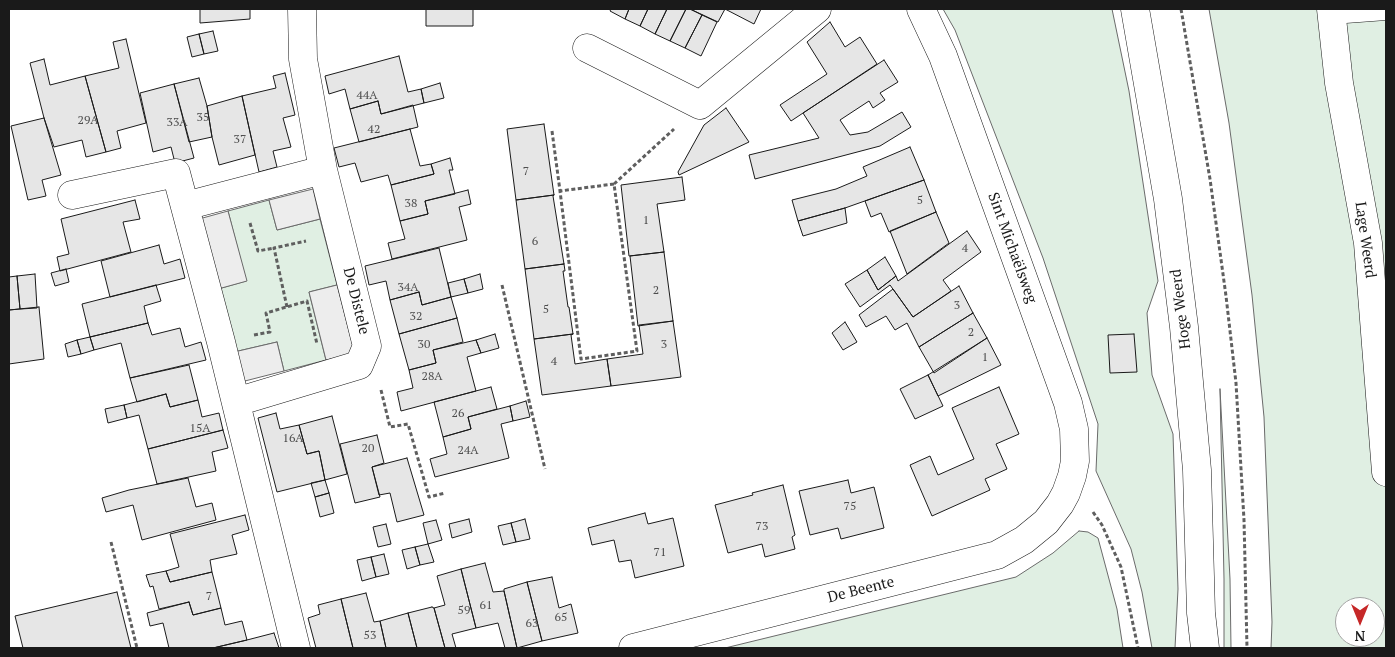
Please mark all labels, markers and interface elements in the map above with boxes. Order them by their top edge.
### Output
house number: 44A [357,89,377,103]
house number: 35 [197,111,209,125]
house number: 29A [78,114,98,128]
house number: 33A [167,116,187,130]
house number: 42 [368,123,380,137]
house number: 37 [234,133,246,147]
house number: 7 [523,165,529,179]
street label: Sint Michaëlsweg [984,190,1040,306]
house number: 5 [917,194,923,208]
house number: 38 [405,197,417,211]
street label: Lage Weerd [1351,201,1379,279]
house number: 1 [643,214,649,228]
house number: 6 [532,235,538,249]
house number: 4 [962,242,968,256]
street label: De Distele [339,266,373,336]
street label: Hoge Weerd [1167,268,1195,350]
house number: 34A [398,281,418,295]
house number: 2 [653,284,659,298]
house number: 3 [954,299,960,313]
house number: 5 [543,303,549,317]
house number: 32 [410,310,422,324]
house number: 2 [968,326,974,340]
house number: 30 [418,338,430,352]
house number: 3 [661,338,667,352]
house number: 1 [982,351,988,365]
house number: 4 [551,355,557,369]
house number: 28A [422,370,442,384]
house number: 26 [452,407,464,421]
house number: 15A [190,422,210,436]
house number: 16A [283,432,303,446]
house number: 20 [362,442,374,456]
house number: 24A [458,444,478,458]
house number: 75 [844,500,856,514]
house number: 73 [756,520,768,534]
house number: 71 [654,546,666,560]
street label: De Beente [826,573,896,607]
house number: 7 [206,590,212,604]
north arrow [1335,597,1385,647]
house number: 61 [480,599,492,613]
house number: 59 [458,604,470,618]
house number: 65 [555,611,567,625]
house number: 63 [526,617,538,631]
text: N [1355,627,1365,646]
house number: 53 [364,629,376,643]

